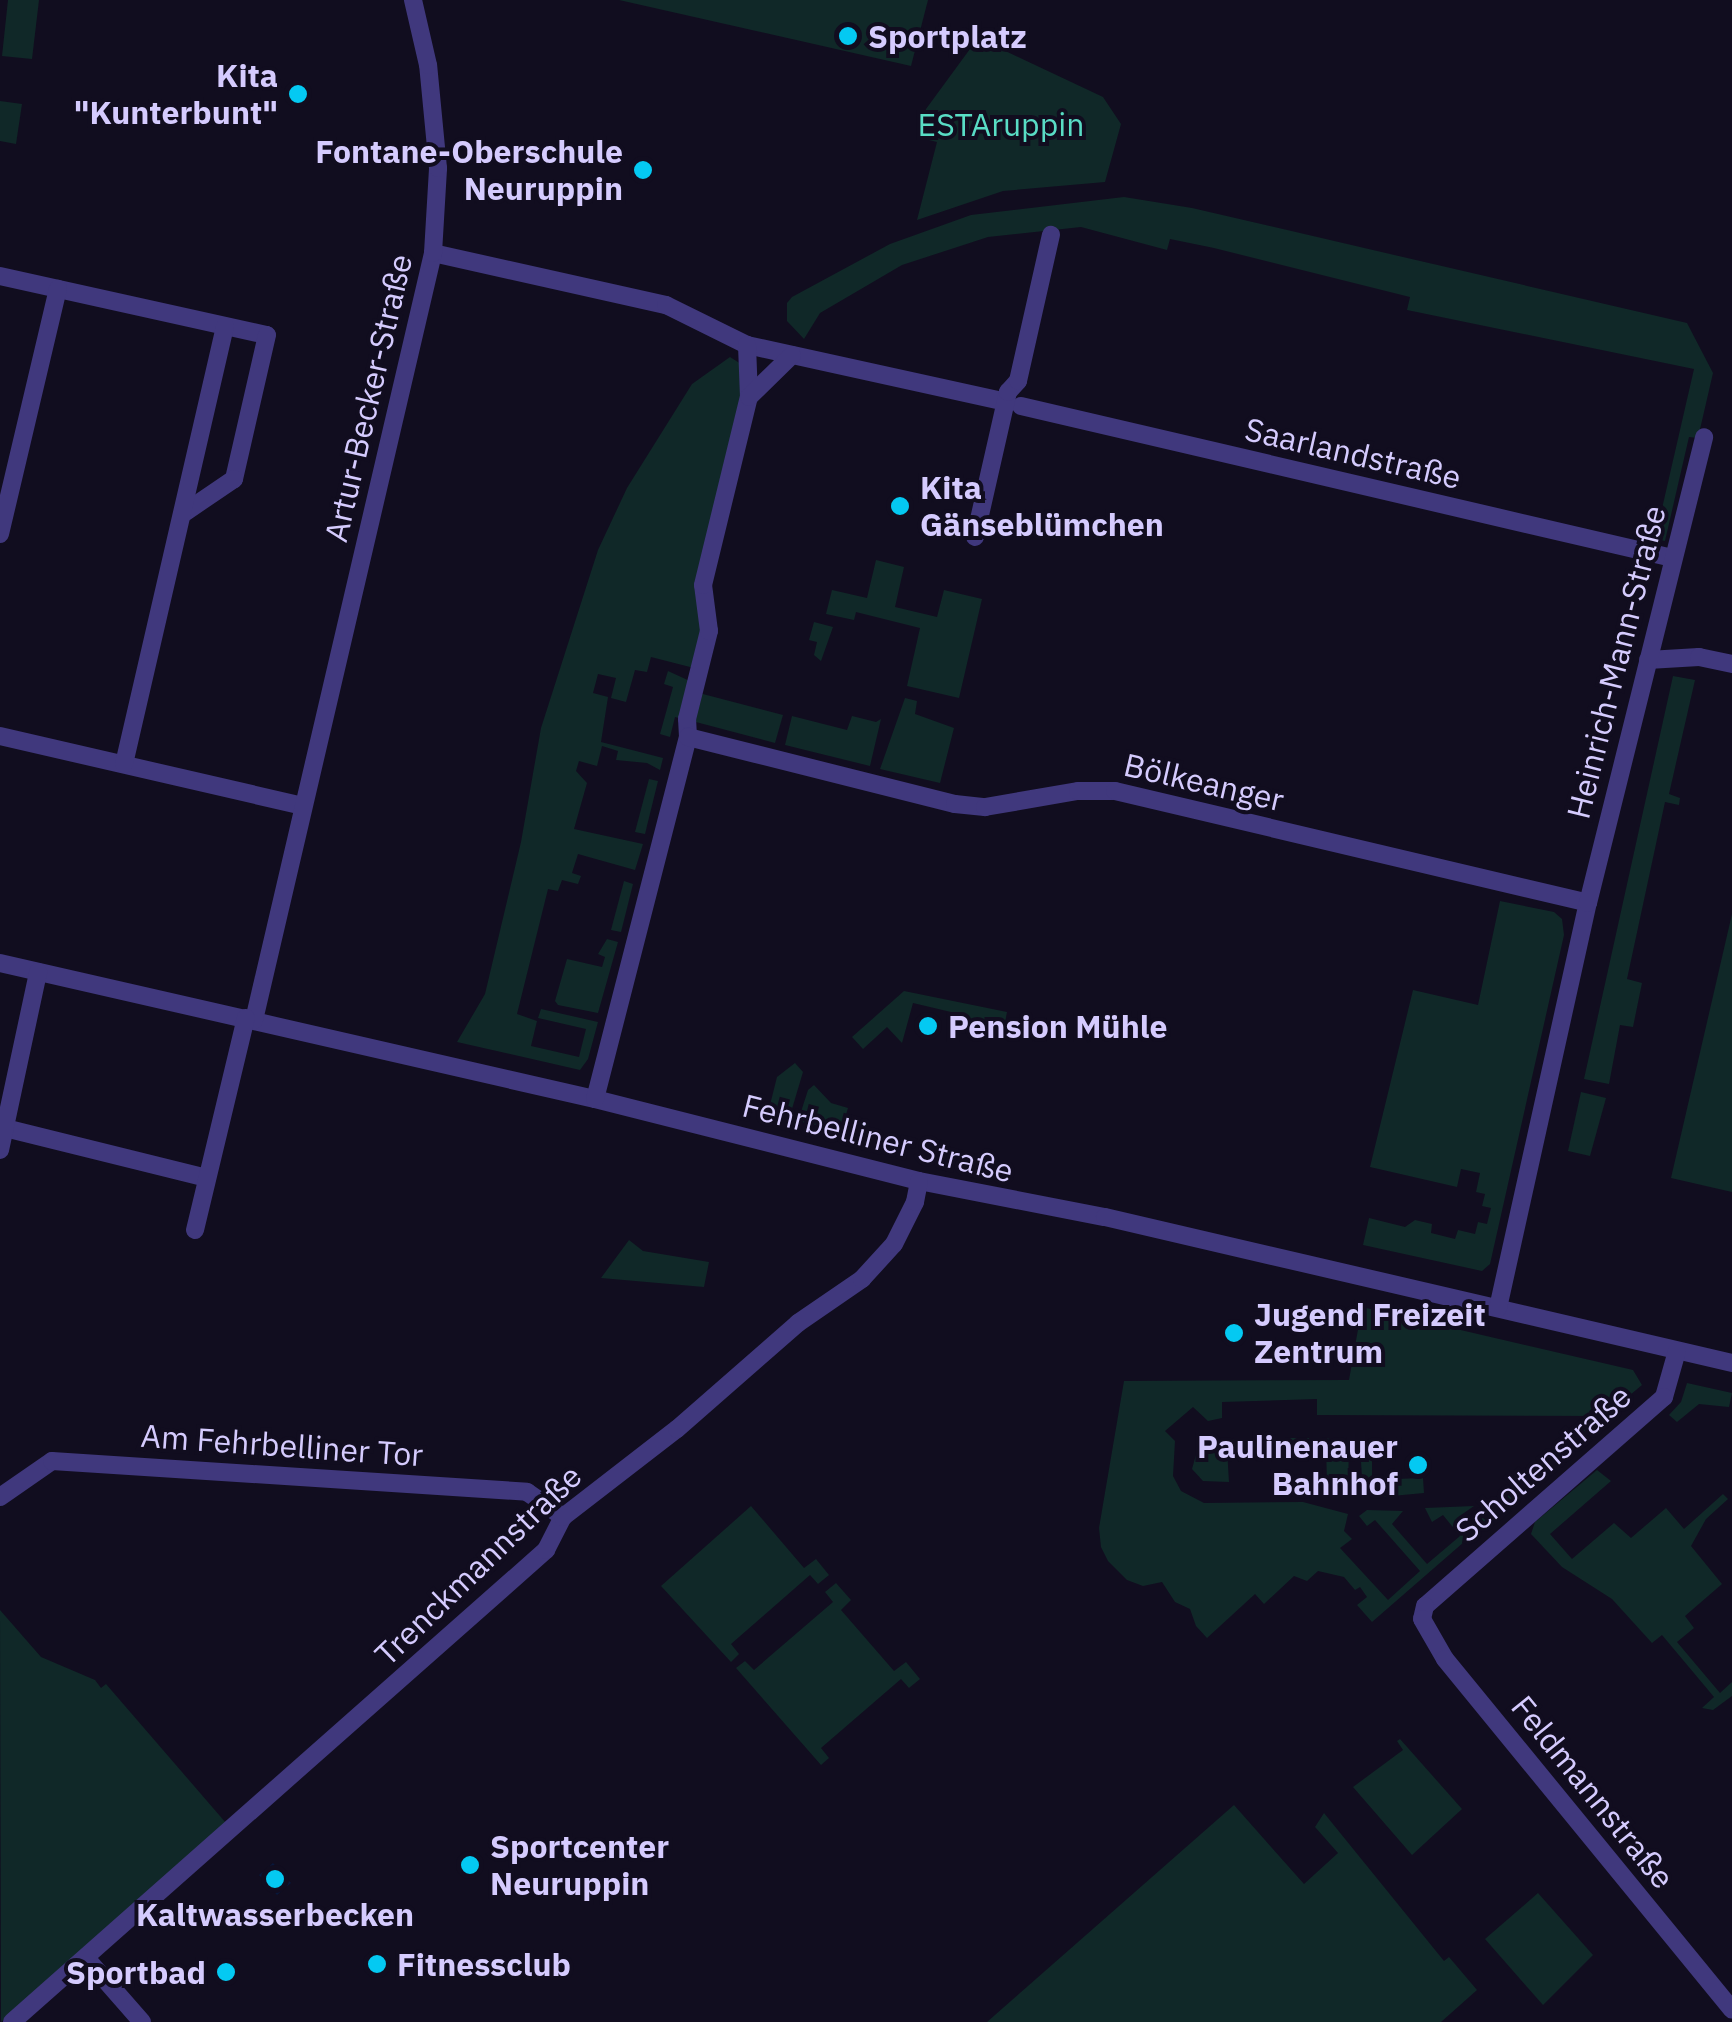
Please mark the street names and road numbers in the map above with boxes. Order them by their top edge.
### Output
street label: Artur-Becker-Straße [316,250,420,546]
street label: Saarlandstraße [1241,410,1465,496]
street label: Heinrich-Mann-Straße [1559,501,1673,823]
street label: Bölkeanger [1120,745,1288,819]
street label: Fehrbelliner Straße [739,1086,1017,1190]
street label: Scholtenstraße [1448,1377,1638,1549]
street label: Am Fehrbelliner Tor [140,1416,424,1474]
street label: Trenckmannstraße [367,1457,589,1673]
street label: Feldmannstraße [1504,1688,1682,1896]

